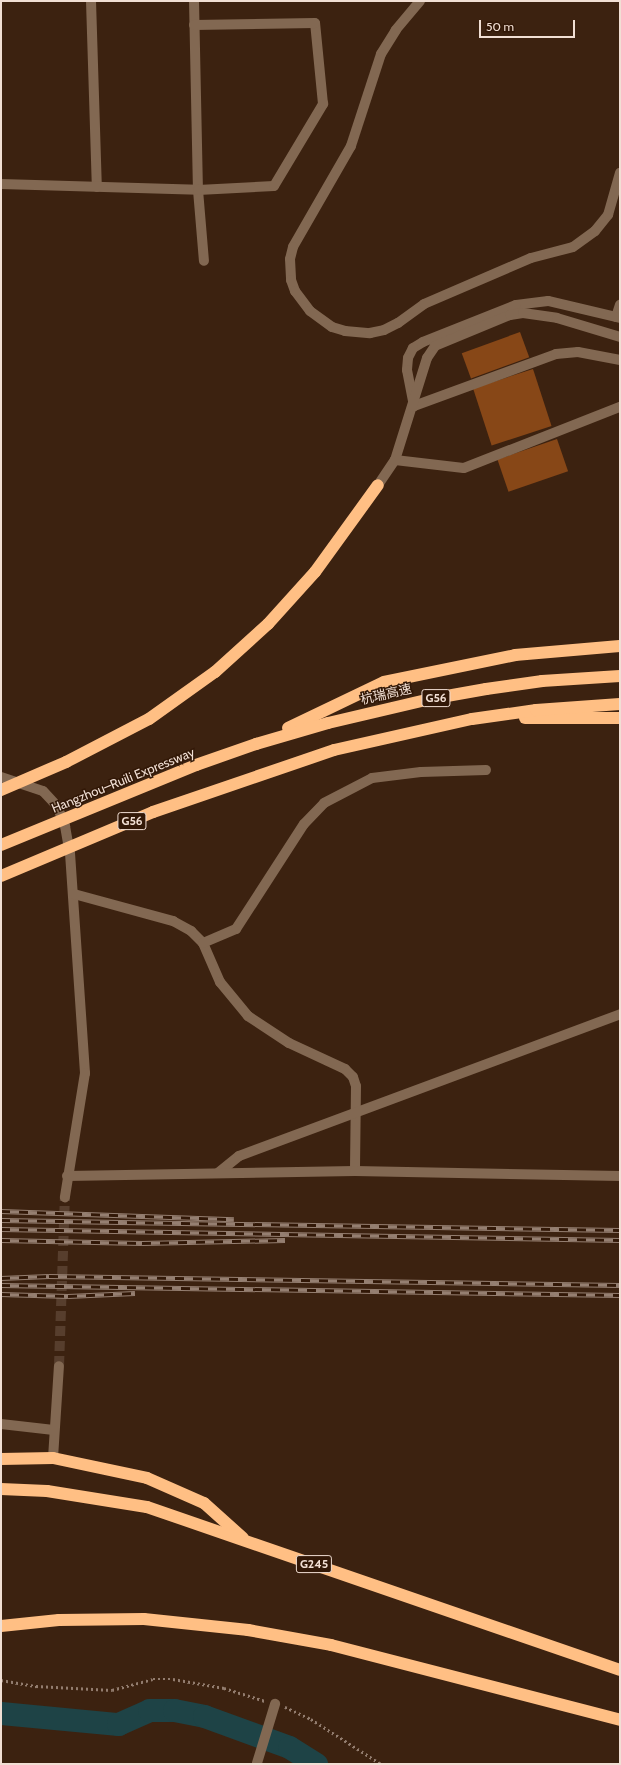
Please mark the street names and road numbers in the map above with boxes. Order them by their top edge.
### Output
street label: 杭瑞高速 [359,681,413,707]
road number: G56 [421,688,451,708]
street label: Hangzhou–Ruili Expressway [49,744,197,816]
road number: G56 [117,811,147,831]
road number: G245 [295,1554,333,1574]

